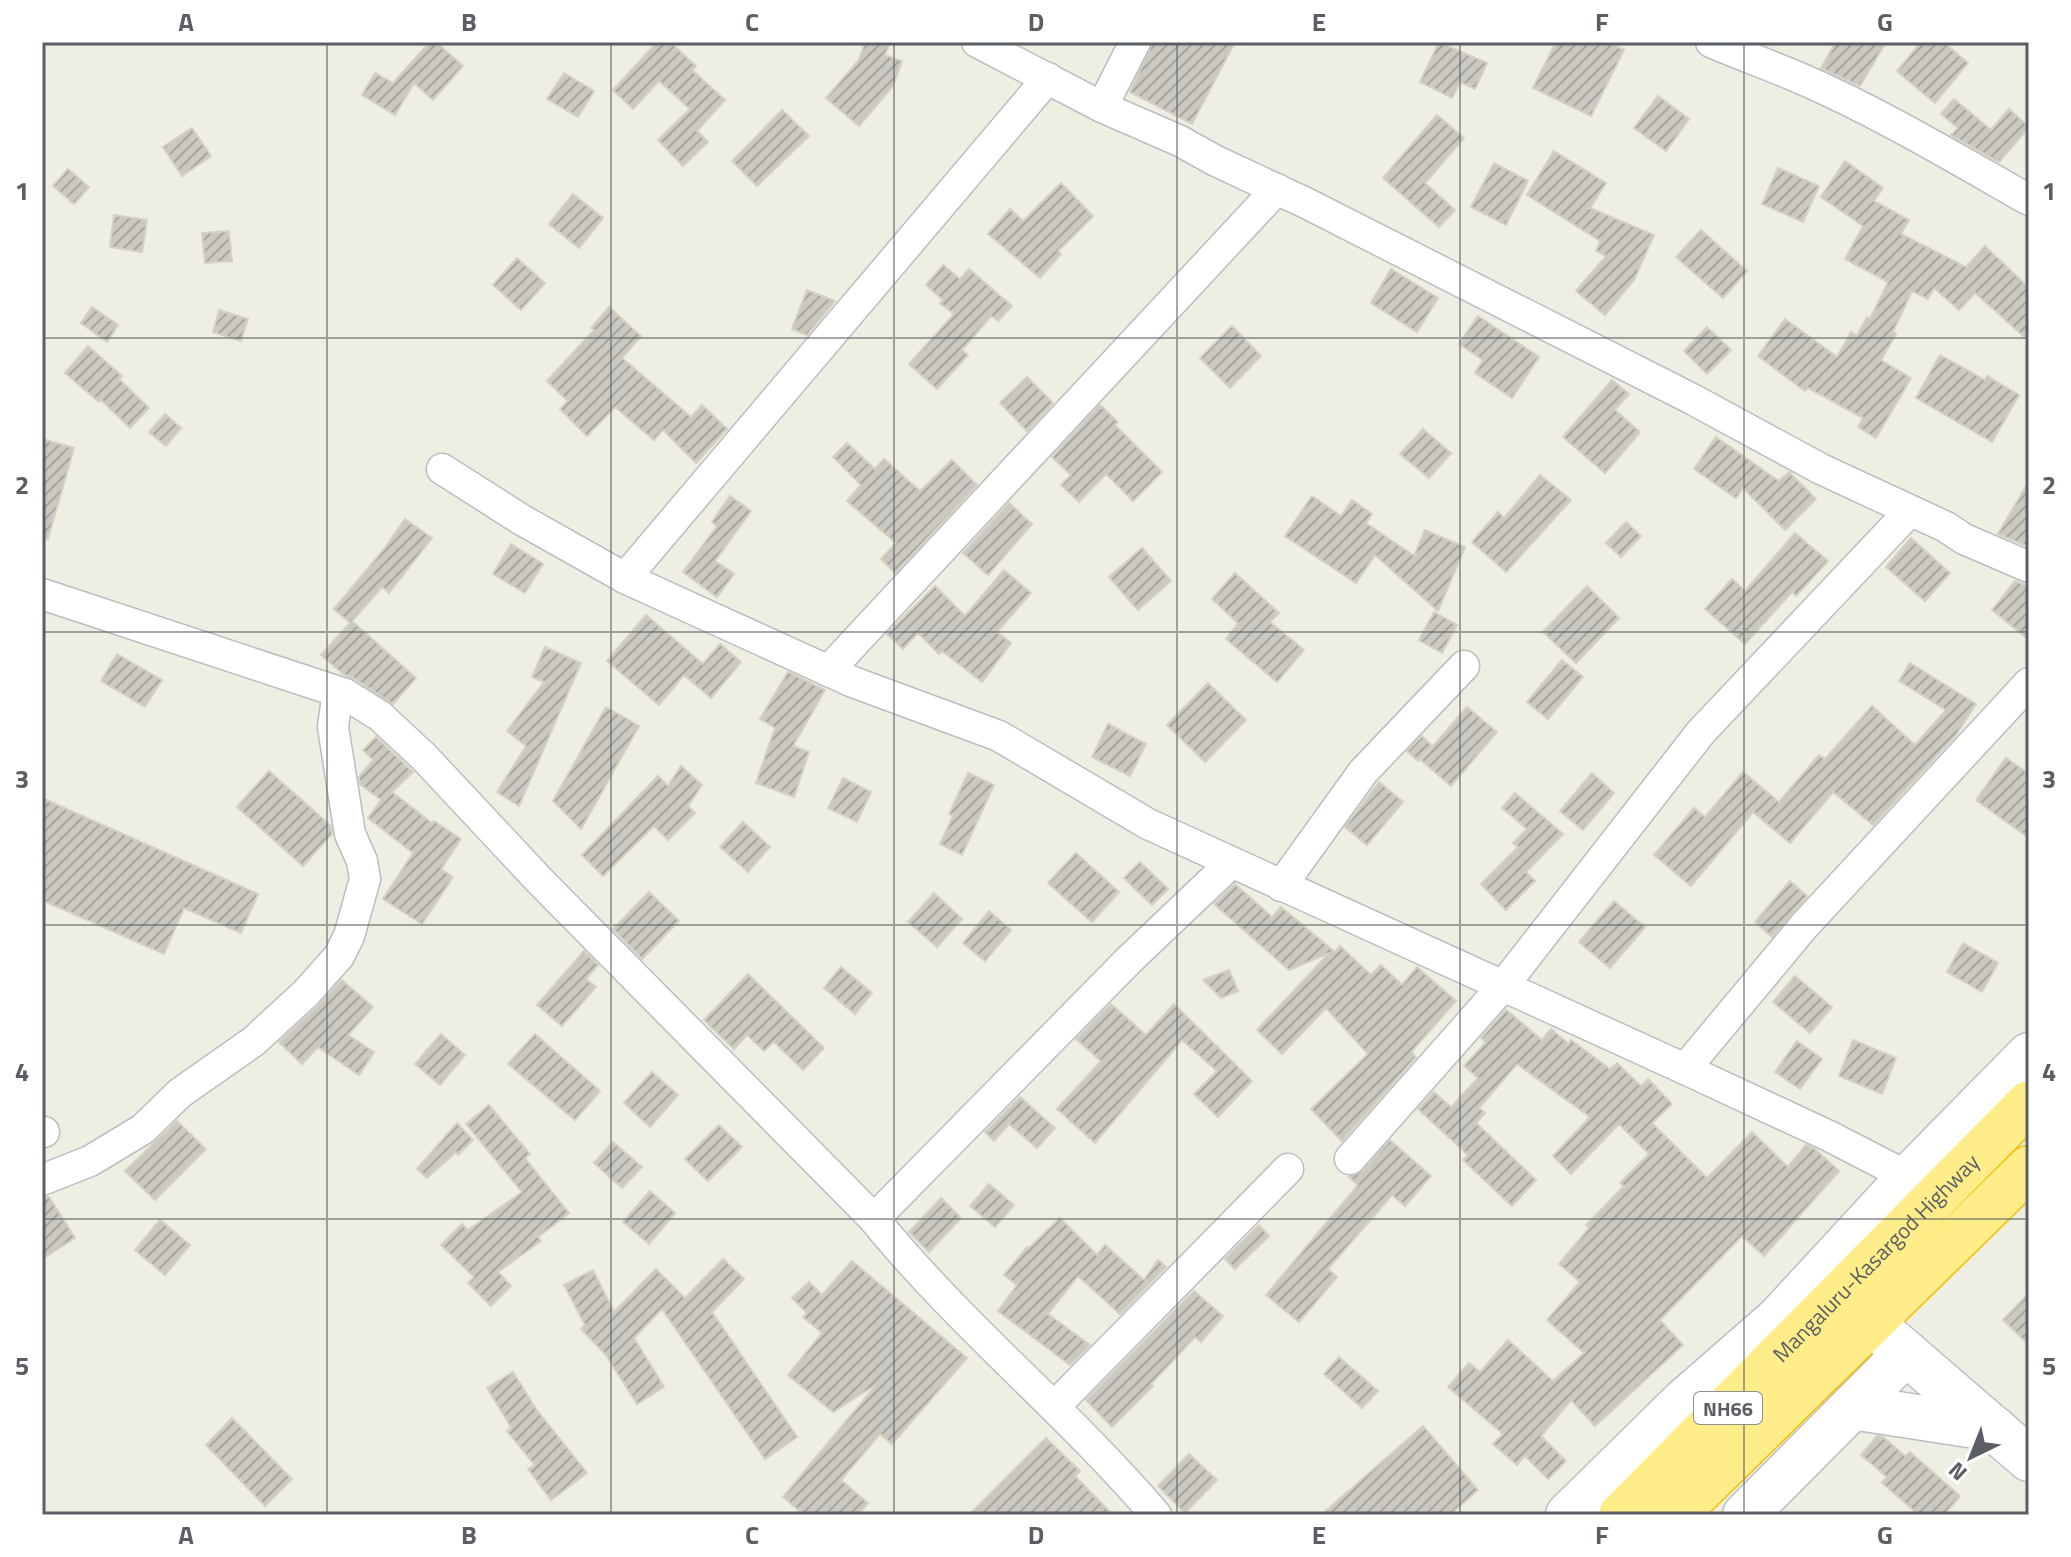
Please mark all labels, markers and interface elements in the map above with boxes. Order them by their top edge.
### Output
text: A [178,2,194,41]
text: B [461,2,477,41]
text: C [745,2,759,41]
text: D [1028,2,1044,41]
text: E [1312,2,1326,41]
text: F [1595,2,1609,41]
text: G [1877,2,1893,41]
text: 1 [15,171,29,210]
text: 1 [2042,171,2056,210]
text: 2 [15,465,29,504]
text: 2 [2042,465,2056,504]
text: 3 [15,759,29,798]
text: 3 [2042,759,2056,798]
text: 4 [15,1052,29,1091]
text: 4 [2042,1052,2056,1091]
street label: Mangaluru-Kasargod Highway [1764,1145,1987,1370]
text: 5 [15,1346,29,1385]
text: 5 [2042,1346,2056,1385]
road number: NH66 [1694,1392,1762,1424]
north arrow [1931,1417,2011,1497]
text: N [1940,1454,1975,1489]
text: A [178,1515,194,1554]
text: B [461,1515,477,1554]
text: C [745,1515,759,1554]
text: D [1028,1515,1044,1554]
text: E [1312,1515,1326,1554]
text: F [1595,1515,1609,1554]
text: G [1877,1515,1893,1554]

